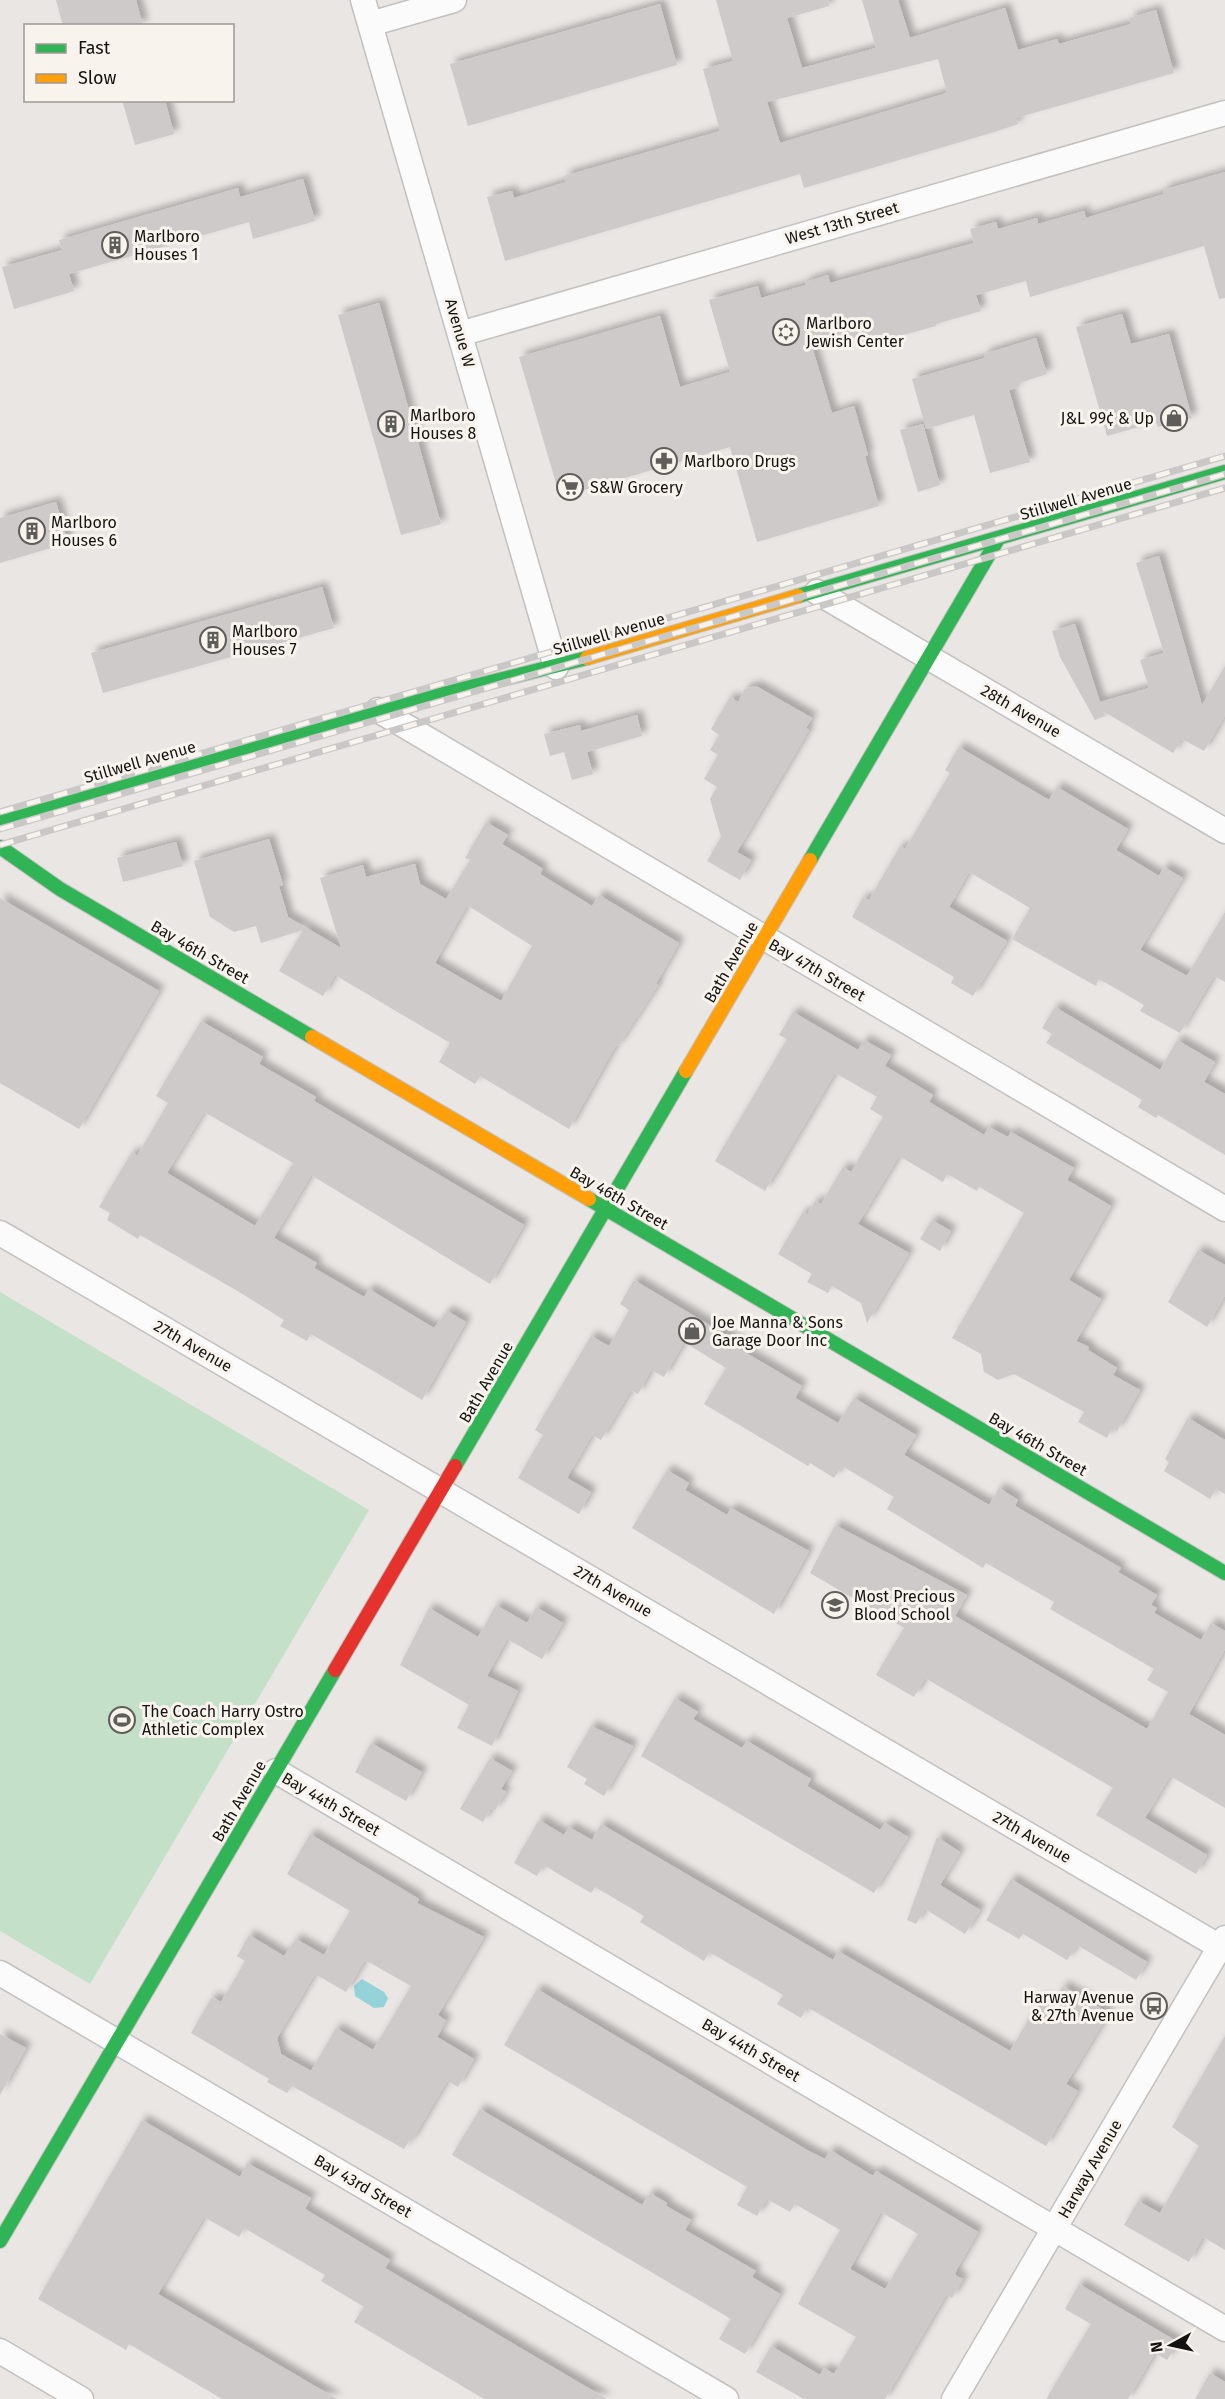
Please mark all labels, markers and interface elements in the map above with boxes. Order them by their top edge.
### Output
legend [24,24,234,102]
text: Fast [78,37,111,59]
text: Slow [78,67,117,89]
street label: West 13th Street [783,198,901,248]
place label: Marlboro Houses 1 [134,227,200,264]
building icon: Marlboro Houses 1 [100,230,130,260]
street label: Avenue W [441,296,479,370]
place label: Marlboro Jewish Center [806,314,905,351]
synagogue icon: Marlboro Jewish Center [771,317,801,347]
shop icon: J&L 99¢ & Up [1159,403,1189,433]
place label: Marlboro Houses 8 [410,406,476,443]
building icon: Marlboro Houses 8 [376,409,406,439]
place label: J&L 99¢ & Up [1061,409,1154,428]
pharmacy icon: Marlboro Drugs [649,446,679,476]
place label: Marlboro Drugs [684,452,796,471]
supermarket icon: S&W Grocery [555,472,585,502]
street label: Stillwell Avenue [1018,474,1134,524]
place label: S&W Grocery [590,478,683,497]
place label: Marlboro Houses 6 [51,513,117,550]
building icon: Marlboro Houses 6 [17,516,47,546]
street label: Stillwell Avenue [551,609,667,659]
place label: Marlboro Houses 7 [232,622,298,659]
building icon: Marlboro Houses 7 [198,625,228,655]
street label: 28th Avenue [978,680,1064,742]
street label: Stillwell Avenue [82,737,198,787]
street label: Bay 46th Street [148,916,253,988]
street label: Bath Avenue [700,918,762,1006]
street label: Bay 47th Street [765,935,869,1005]
street label: Bay 46th Street [567,1162,672,1234]
place label: Joe Manna & Sons Garage Door Inc [712,1313,843,1350]
street label: 27th Avenue [150,1316,236,1376]
shop icon: Joe Manna & Sons Garage Door Inc [677,1316,707,1346]
street label: Bath Avenue [455,1338,517,1426]
street label: Bay 46th Street [986,1408,1091,1480]
street label: 27th Avenue [570,1561,656,1621]
place label: Most Precious Blood School [854,1587,955,1624]
school or university icon: Most Precious Blood School [820,1590,850,1620]
place label: The Coach Harry Ostro Athletic Complex [142,1702,304,1739]
sports icon: The Coach Harry Ostro Athletic Complex [107,1705,137,1735]
street label: Bath Avenue [208,1757,270,1845]
street label: Bay 44th Street [279,1768,384,1840]
street label: 27th Avenue [989,1807,1075,1867]
place label: Harway Avenue & 27th Avenue [1023,1988,1134,2025]
bus stop icon: Harway Avenue & 27th Avenue [1139,1991,1169,2021]
street label: Bay 44th Street [699,2014,804,2086]
street label: Harway Avenue [1054,2116,1126,2222]
street label: Bay 43rd Street [311,2150,415,2222]
north arrow [1141,2315,1201,2375]
text: N [1146,2340,1167,2354]

